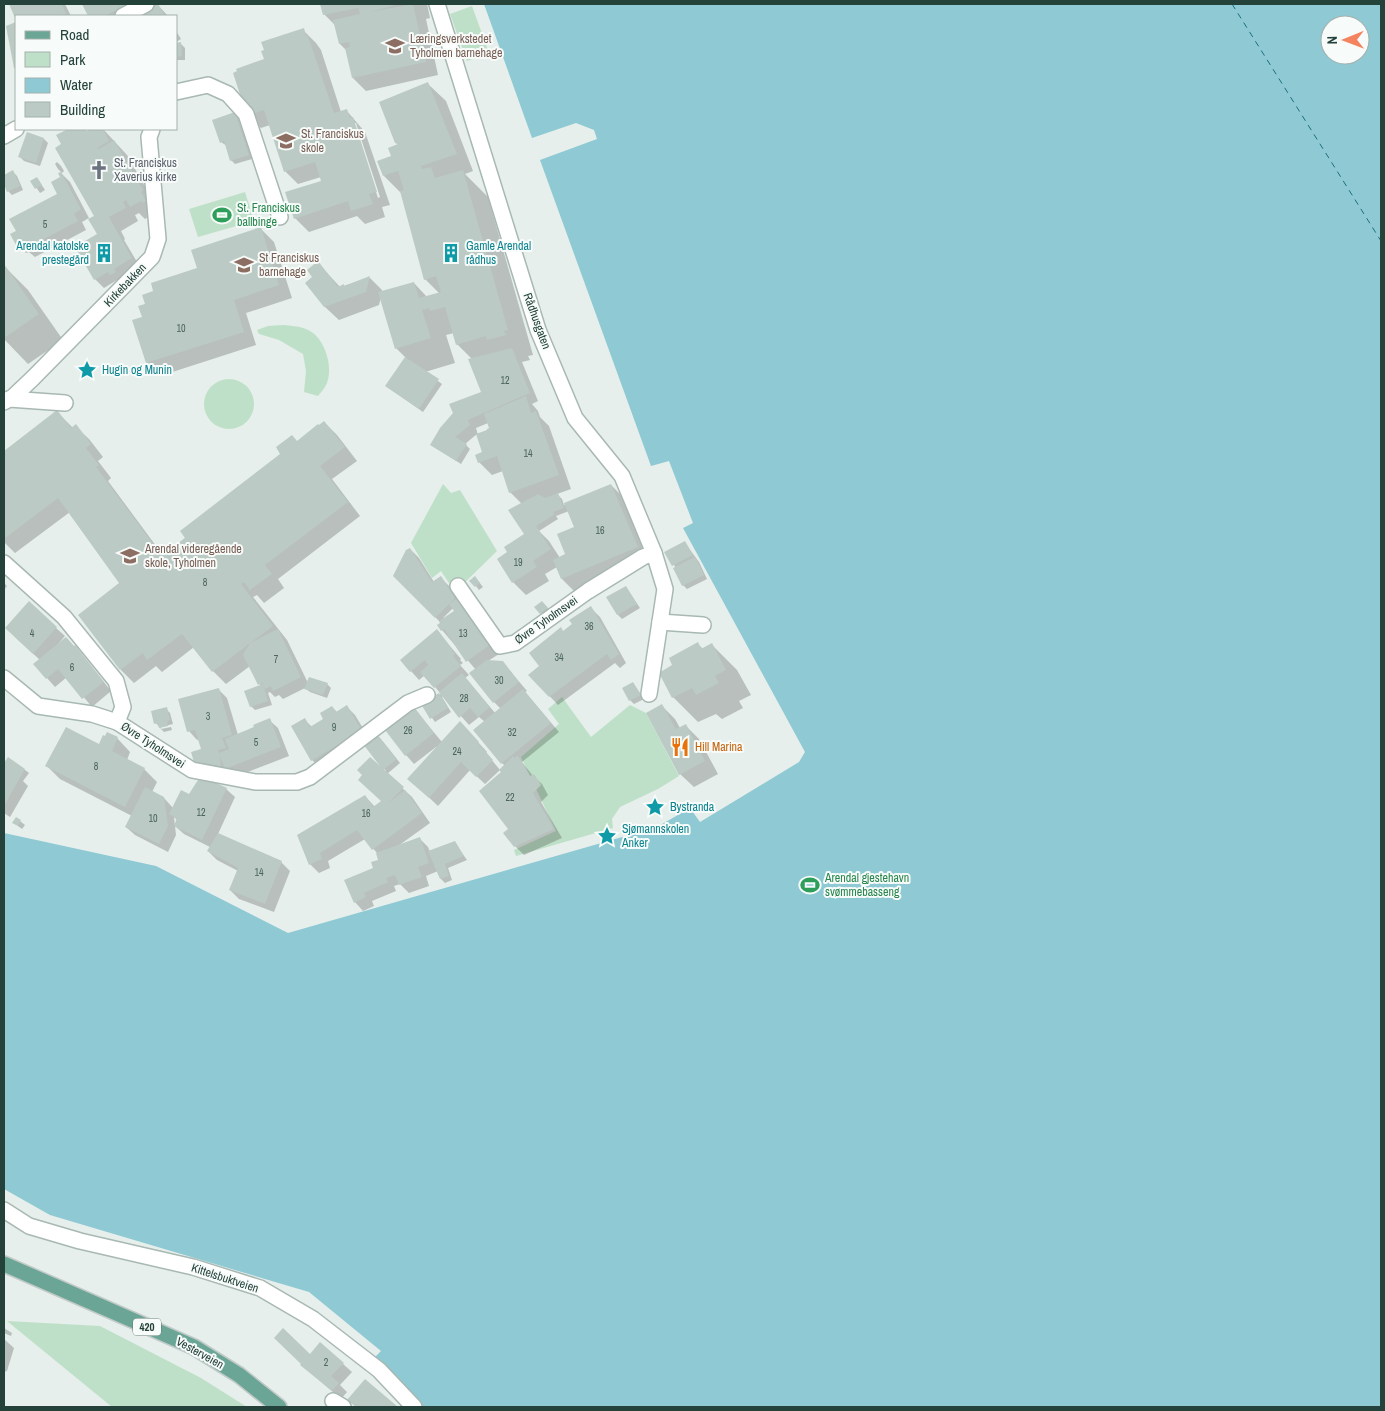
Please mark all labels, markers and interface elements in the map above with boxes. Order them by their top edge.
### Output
legend [15,15,178,130]
north arrow [1320,15,1370,65]
text: Road [60,24,89,45]
place label: Læringsverkstedet Tyholmen barnehage [410,31,502,61]
school or university icon: Læringsverkstedet Tyholmen barnehage [384,35,406,57]
text: N [1323,36,1341,45]
text: Park [60,49,86,70]
text: Water [60,74,92,95]
text: Building [60,99,105,120]
place label: St. Franciskus skole [301,126,364,156]
school or university icon: St. Franciskus skole [275,130,297,152]
place label: St. Franciskus Xaverius kirke [114,155,177,185]
church icon: St. Franciskus Xaverius kirke [88,159,110,181]
place label: St. Franciskus ballbinge [237,200,300,230]
sports icon: St. Franciskus ballbinge [211,204,233,226]
house number: 5 [43,218,48,231]
place label: Arendal katolske prestegård [15,238,89,268]
place label: Gamle Arendal rådhus [466,238,531,268]
building icon: Arendal katolske prestegård [93,242,115,264]
building icon: Gamle Arendal rådhus [440,242,462,264]
place label: St Franciskus barnehage [259,250,319,280]
school or university icon: St Franciskus barnehage [233,254,255,276]
street label: Kirkebakken [100,260,150,310]
street label: Rådhusgaten [519,291,555,351]
house number: 10 [176,322,186,335]
place icon: Hugin og Munin [76,359,98,381]
place label: Hugin og Munin [102,362,172,378]
house number: 12 [500,374,510,387]
house number: 14 [523,447,533,460]
house number: 16 [595,524,605,537]
place label: Arendal videregående skole, Tyholmen [144,541,242,571]
school or university icon: Arendal videregående skole, Tyholmen [119,545,141,567]
house number: 19 [513,556,523,569]
house number: 8 [203,576,208,589]
street label: Øvre Tyholmsvei [511,592,581,648]
house number: 36 [584,620,594,633]
house number: 4 [30,627,35,640]
house number: 13 [458,627,468,640]
house number: 34 [554,651,564,664]
house number: 7 [274,653,279,666]
house number: 6 [70,661,75,674]
house number: 30 [494,674,504,687]
house number: 28 [459,692,469,705]
house number: 3 [206,710,211,723]
street label: Øvre Tyholmsvei [118,718,188,772]
house number: 9 [332,721,337,734]
house number: 26 [403,724,413,737]
house number: 32 [507,726,517,739]
house number: 5 [254,736,259,749]
restaurant icon: Hill Marina [669,736,691,758]
place label: Hill Marina [695,739,743,755]
house number: 24 [452,745,462,758]
house number: 8 [94,760,99,773]
house number: 22 [505,791,515,804]
place icon: Bystranda [644,796,666,818]
place label: Bystranda [670,799,715,815]
house number: 12 [196,806,206,819]
house number: 16 [361,807,371,820]
house number: 10 [148,812,158,825]
place label: Sjømannskolen Anker [621,821,689,851]
place icon: Sjømannskolen Anker [596,825,618,847]
house number: 14 [254,866,264,879]
place label: Arendal gjestehavn svømmebasseng [824,870,909,900]
sports icon: Arendal gjestehavn svømmebasseng [799,874,821,896]
street label: Kittelsbuktveien [189,1260,261,1296]
road number: 420 [133,1318,161,1335]
street label: Vesterveien [173,1333,227,1373]
house number: 2 [324,1356,329,1369]

